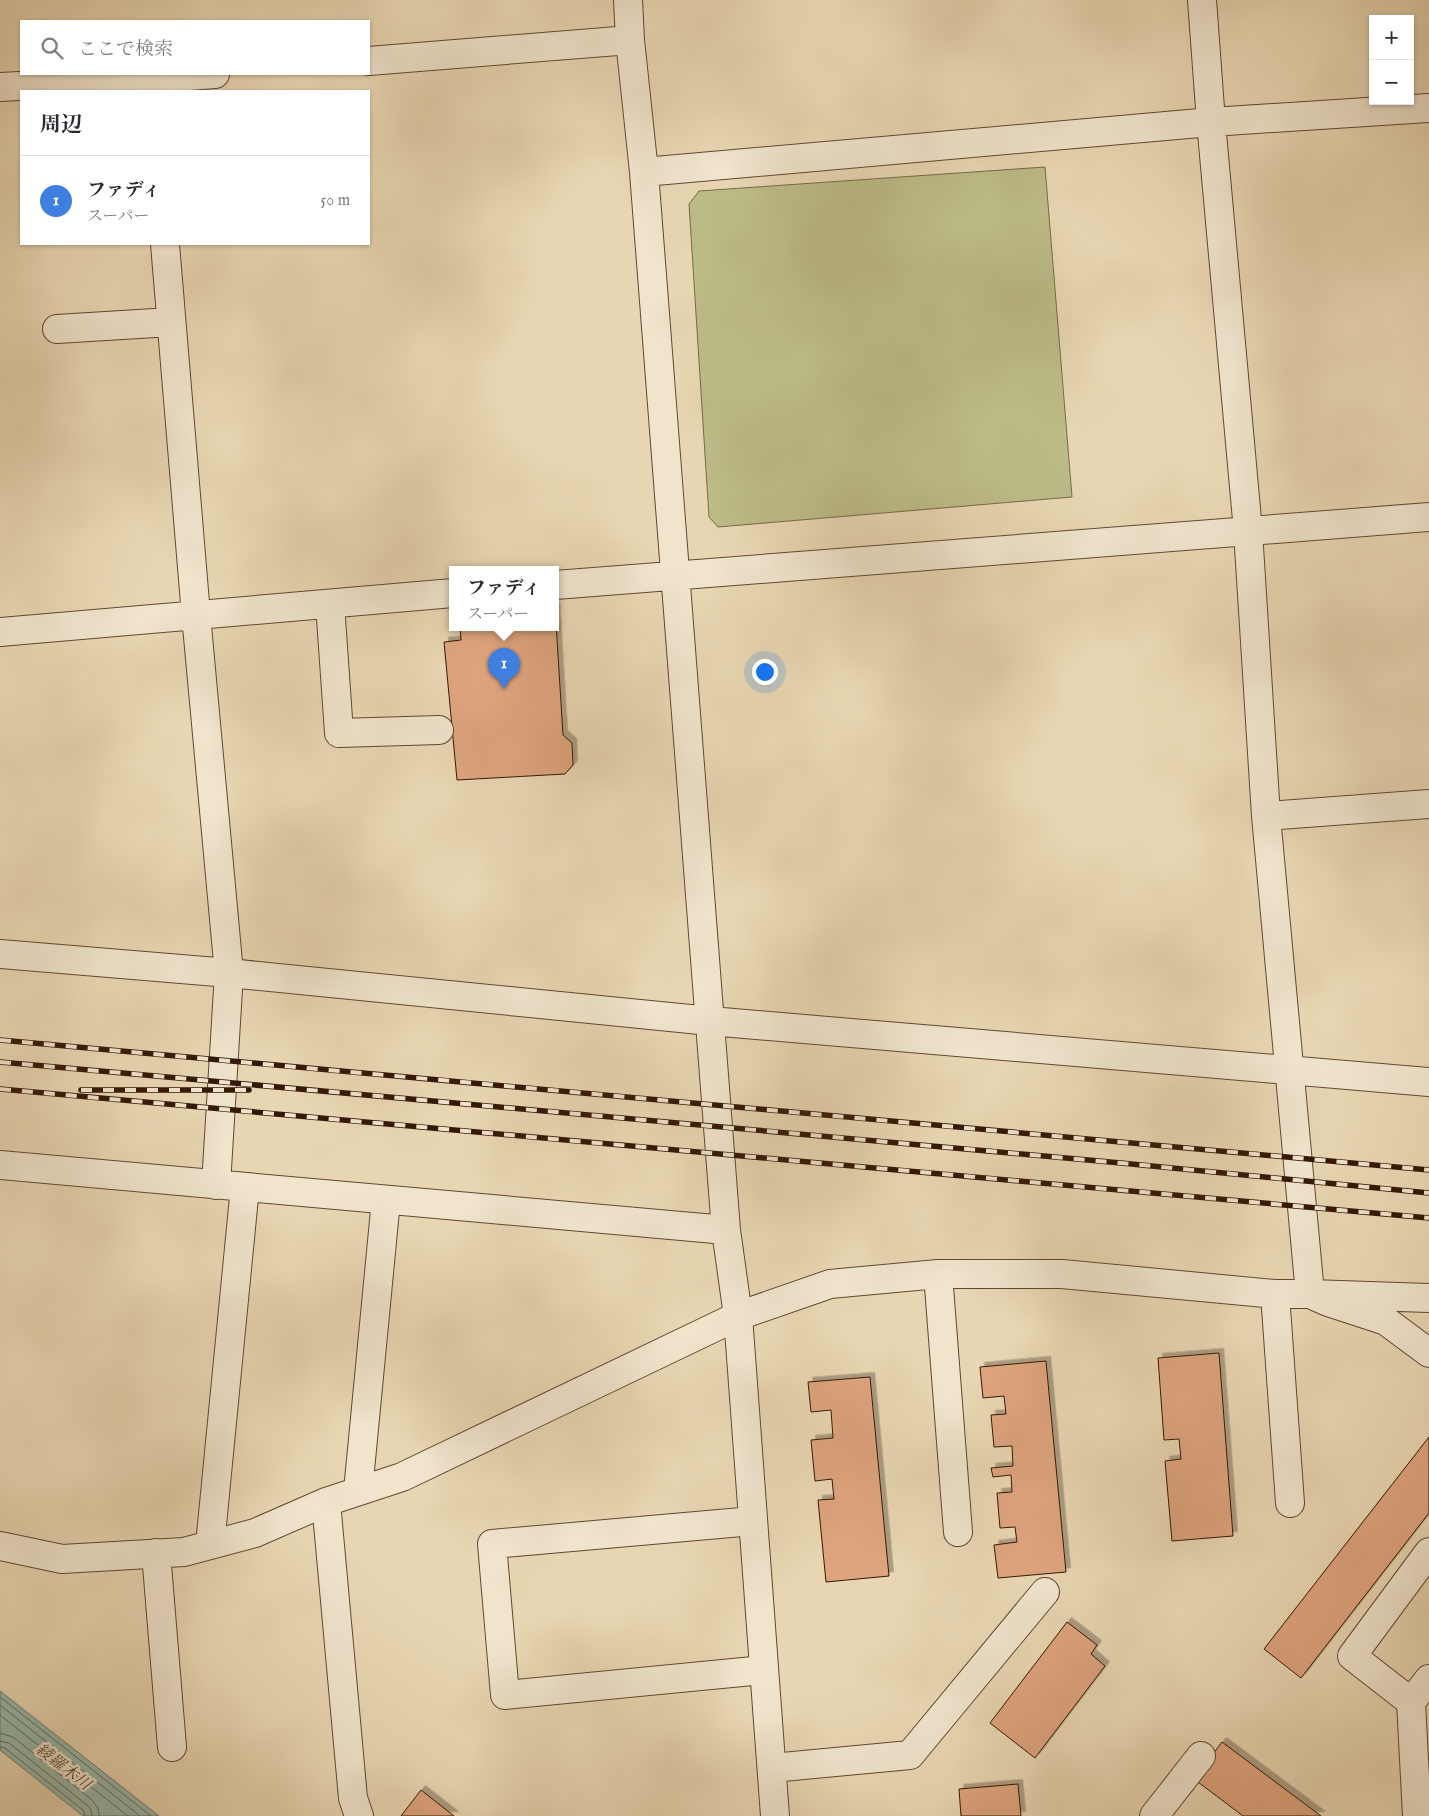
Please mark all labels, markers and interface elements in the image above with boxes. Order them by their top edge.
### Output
map controls [1369,15,1414,105]
button: + [1369,15,1414,60]
search box [20,20,370,75]
icon: search [38,34,66,62]
text: ここで検索 [78,38,173,62]
button: − [1369,60,1414,105]
text: 周辺 [40,112,82,139]
text: ファディ [87,179,161,203]
text: 1 [53,191,59,211]
text: 50 m [321,191,350,211]
text: スーパー [87,207,149,227]
popup [449,566,559,631]
text: ファディ [467,577,541,601]
text: スーパー [467,605,529,625]
pin: 1 [488,648,520,689]
your location [752,659,778,685]
water label: 綾羅木川 [31,1740,96,1796]

